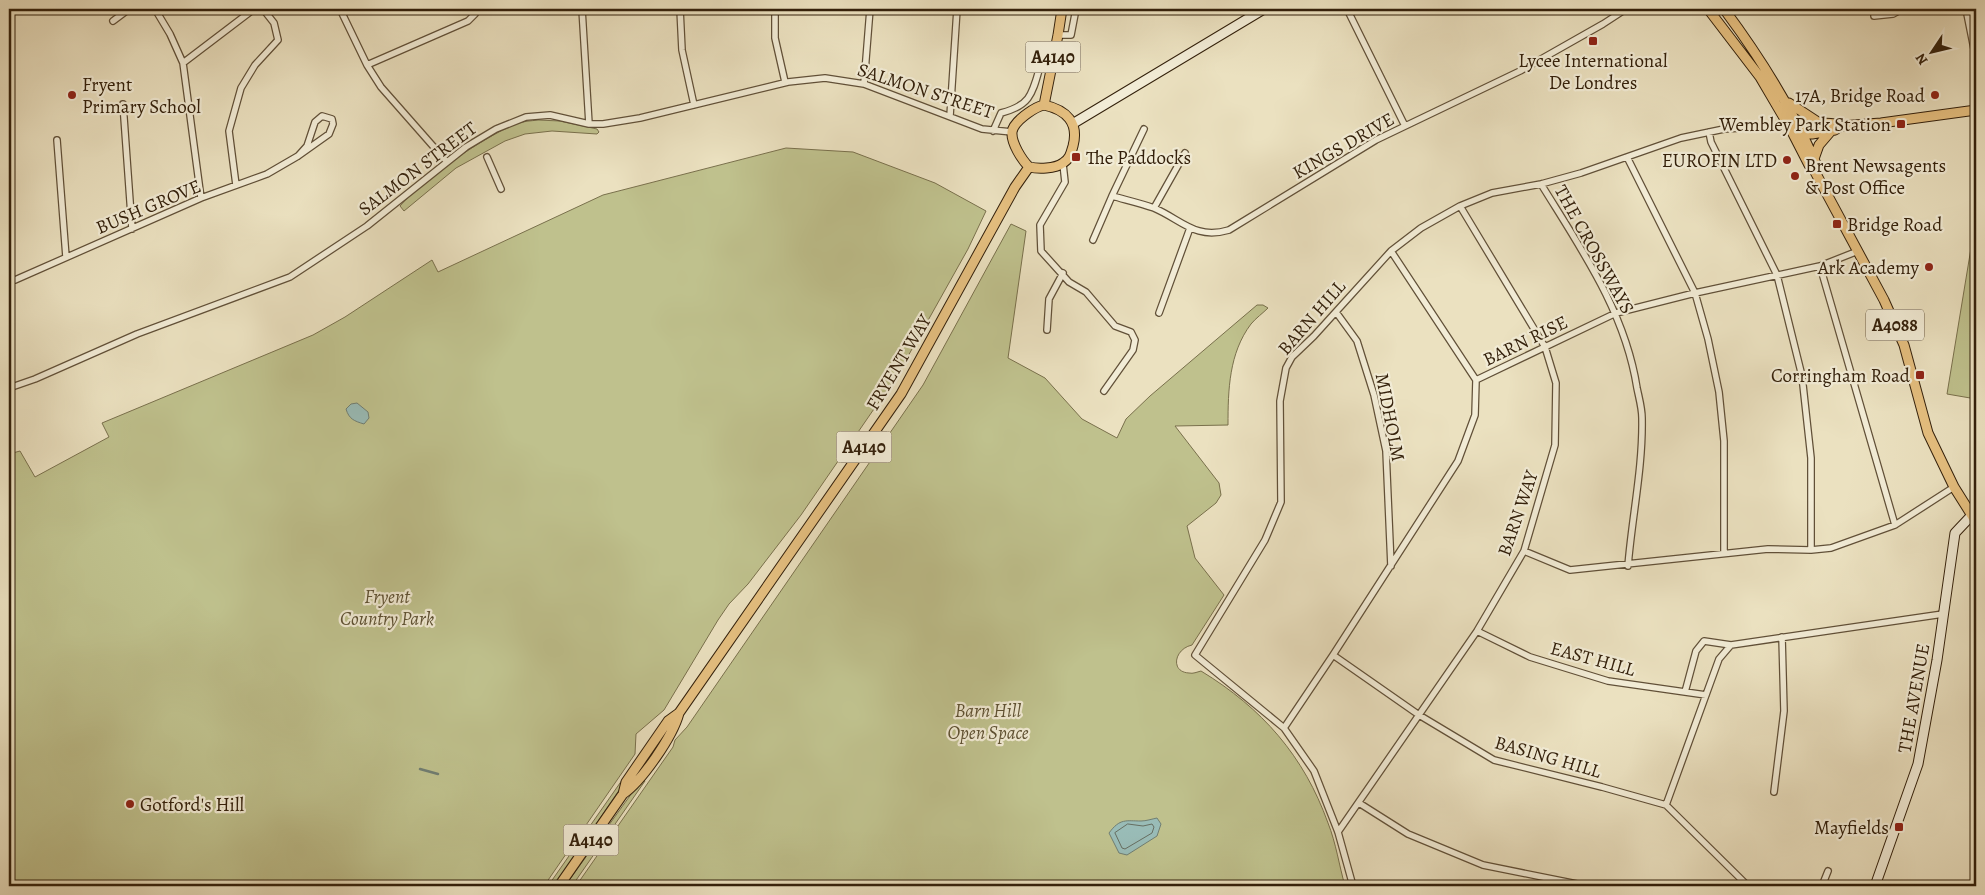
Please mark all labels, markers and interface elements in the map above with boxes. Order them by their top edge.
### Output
north arrow [1908,28,1958,78]
marker: Lycee International De Londres [1587,35,1599,47]
road number: A4140 [1026,42,1080,72]
place label: Lycee International De Londres [1518,48,1668,96]
text: N [1911,50,1932,69]
street label: SALMON STREET [854,57,998,125]
place label: Fryent Primary School [82,72,201,120]
place label: 17A, Bridge Road [1795,83,1926,109]
marker: Fryent Primary School [66,89,78,101]
marker: 17A, Bridge Road [1929,89,1941,101]
street label: KINGS DRIVE [1288,106,1399,186]
place label: Wembley Park Station [1718,112,1891,138]
street label: SALMON STREET [353,115,483,222]
marker: Wembley Park Station [1895,118,1907,130]
place label: The Paddocks [1086,145,1191,171]
place label: EUROFIN LTD [1662,148,1777,174]
marker: The Paddocks [1070,151,1082,163]
place label: Brent Newsagents & Post Office [1805,153,1946,201]
marker: EUROFIN LTD [1781,154,1793,166]
marker: Brent Newsagents & Post Office [1789,170,1801,182]
street label: BUSH GROVE [92,173,205,241]
street label: THE CROSSWAYS [1548,180,1640,319]
place label: Bridge Road [1847,212,1943,238]
marker: Bridge Road [1831,218,1843,230]
place label: Ark Academy [1817,255,1920,281]
marker: Ark Academy [1923,261,1935,273]
street label: BARN HILL [1272,274,1352,361]
street label: FRYENT WAY [860,309,938,415]
street label: BARN RISE [1479,309,1572,373]
road number: A4088 [1866,310,1924,340]
place label: Corringham Road [1771,363,1911,389]
marker: Corringham Road [1914,369,1926,381]
street label: MIDHOLM [1369,371,1411,464]
road number: A4140 [836,432,892,462]
street label: BARN WAY [1491,466,1545,560]
park label: Fryent Country Park [340,584,434,632]
street label: EAST HILL [1548,635,1638,683]
street label: THE AVENUE [1892,641,1936,755]
park label: Barn Hill Open Space [947,698,1029,746]
street label: BASING HILL [1491,729,1604,785]
place label: Gotford's Hill [140,792,245,818]
marker: Gotford's Hill [124,798,136,810]
place label: Mayfields [1814,815,1889,841]
marker: Mayfields [1893,821,1905,833]
road number: A4140 [564,824,618,856]

